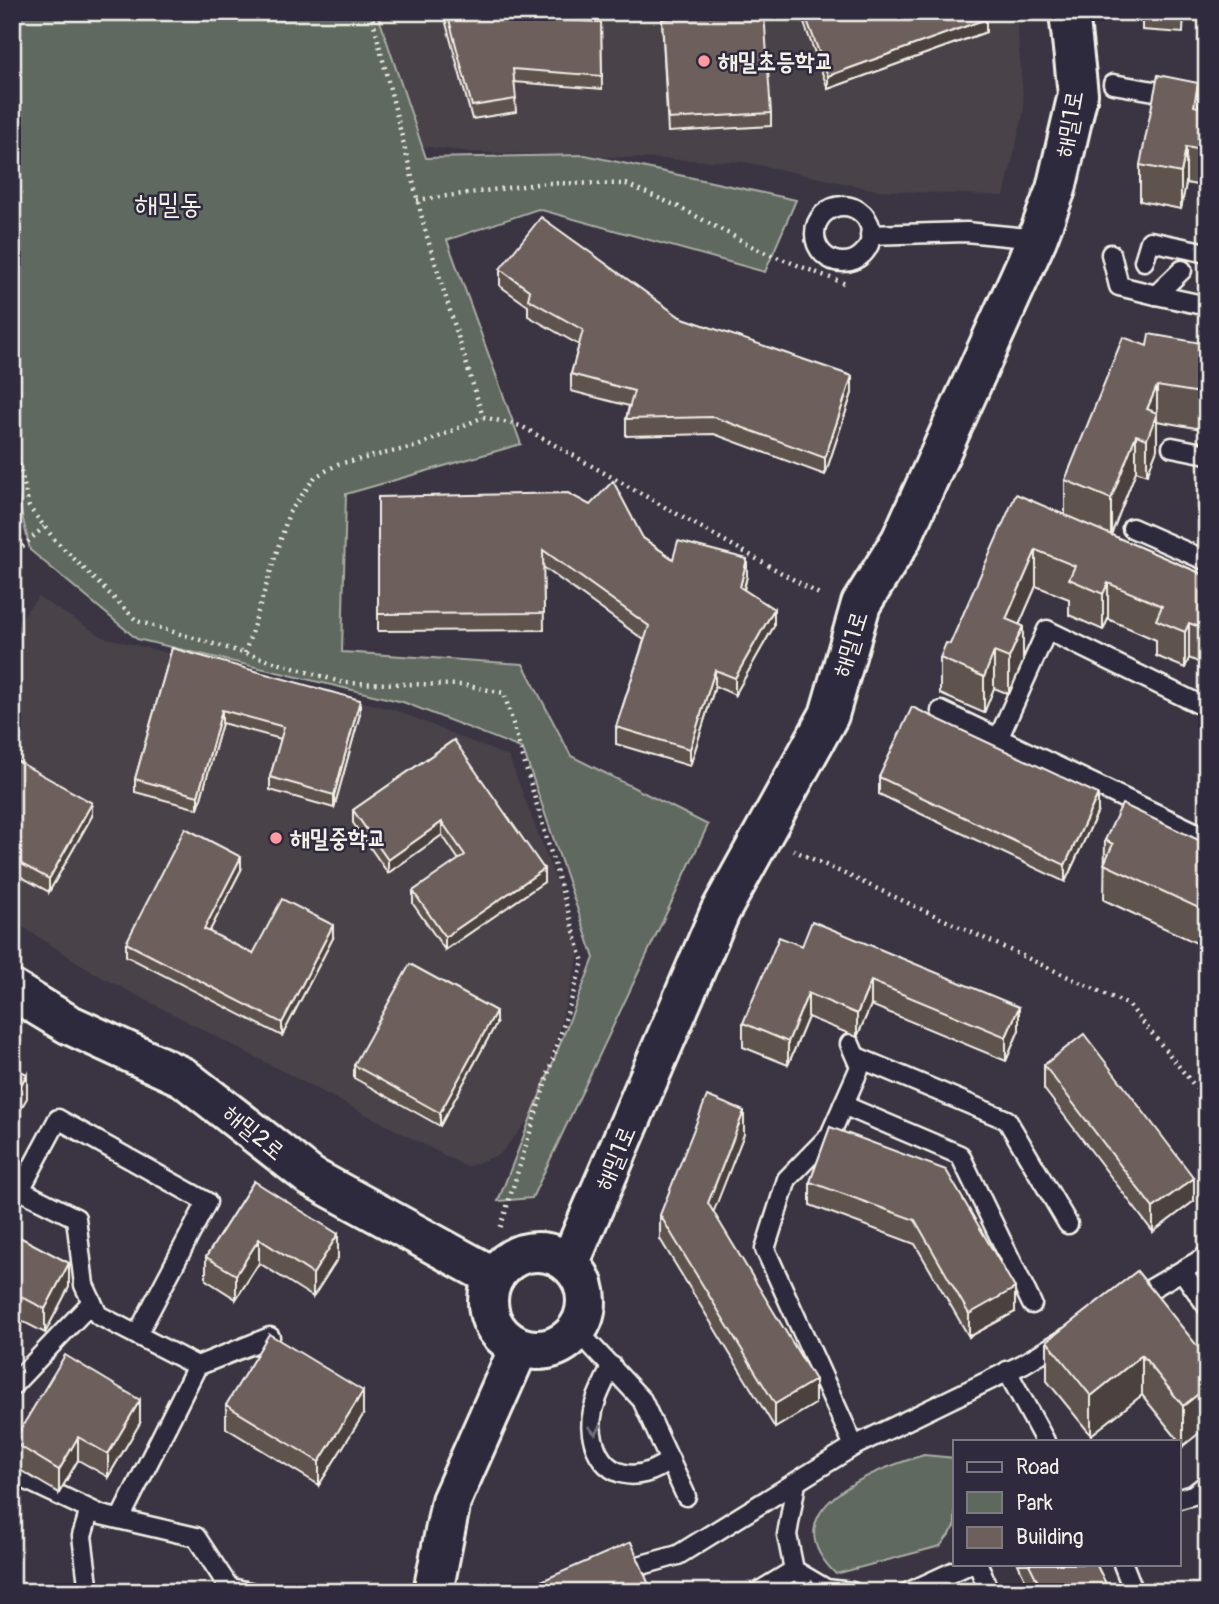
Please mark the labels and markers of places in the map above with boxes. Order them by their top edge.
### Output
place label: 해밀초등학교 [718,47,834,76]
marker: 해밀초등학교 [696,53,712,69]
place label: 해밀중학교 [290,824,387,853]
marker: 해밀중학교 [268,830,284,846]

